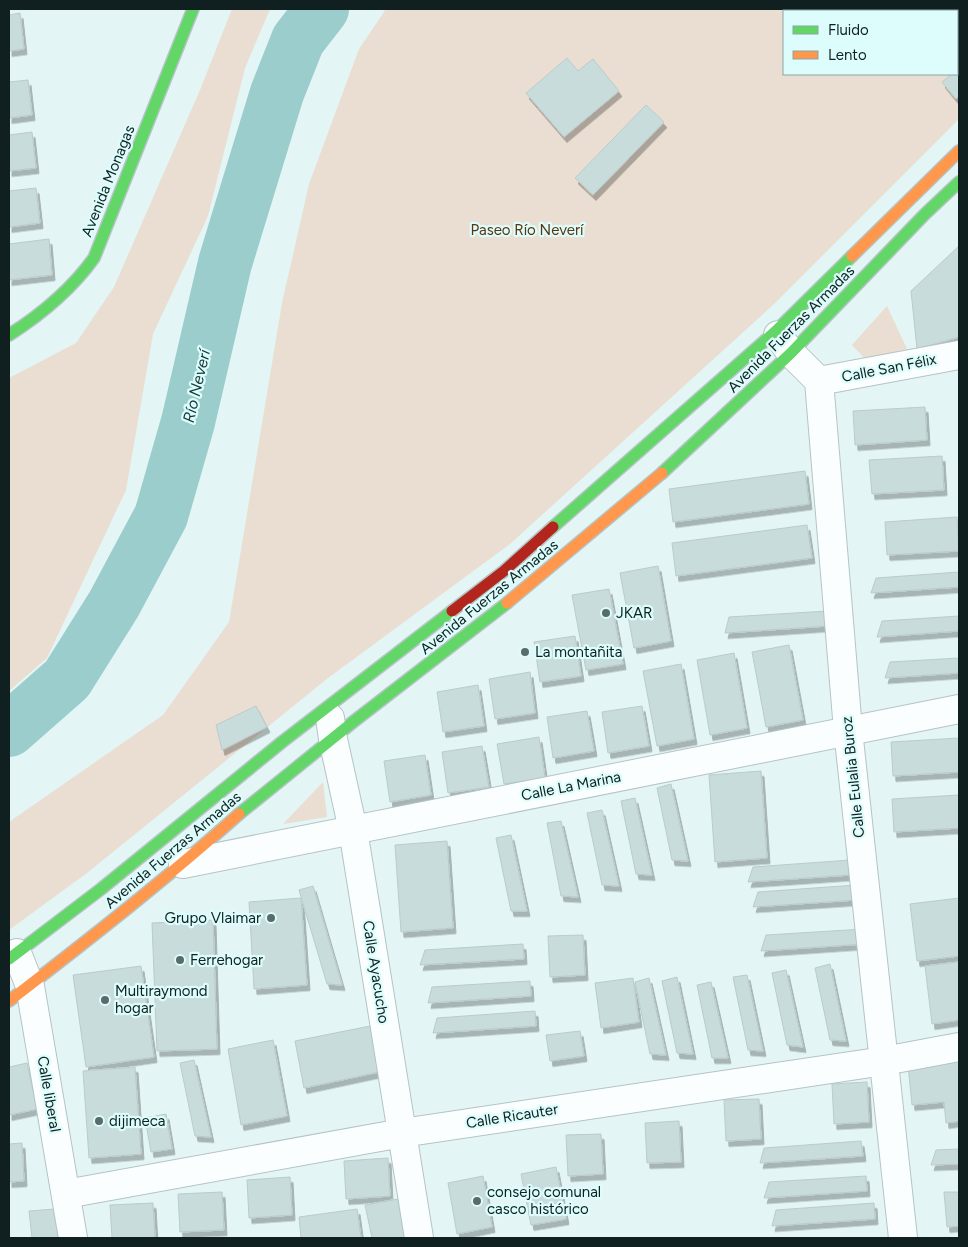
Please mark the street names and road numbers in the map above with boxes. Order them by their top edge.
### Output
street label: Avenida Monagas [77,123,139,239]
street label: Avenida Fuerzas Armadas [724,262,858,396]
street label: Calle San Félix [840,350,938,386]
street label: Avenida Fuerzas Armadas [416,536,562,658]
street label: Calle Eulalia Buroz [838,715,868,839]
street label: Calle La Marina [520,768,622,804]
street label: Avenida Fuerzas Armadas [101,788,245,912]
street label: Calle Ayacucho [359,919,393,1025]
street label: Calle liberal [33,1055,65,1133]
street label: Calle Ricauter [465,1100,559,1132]

